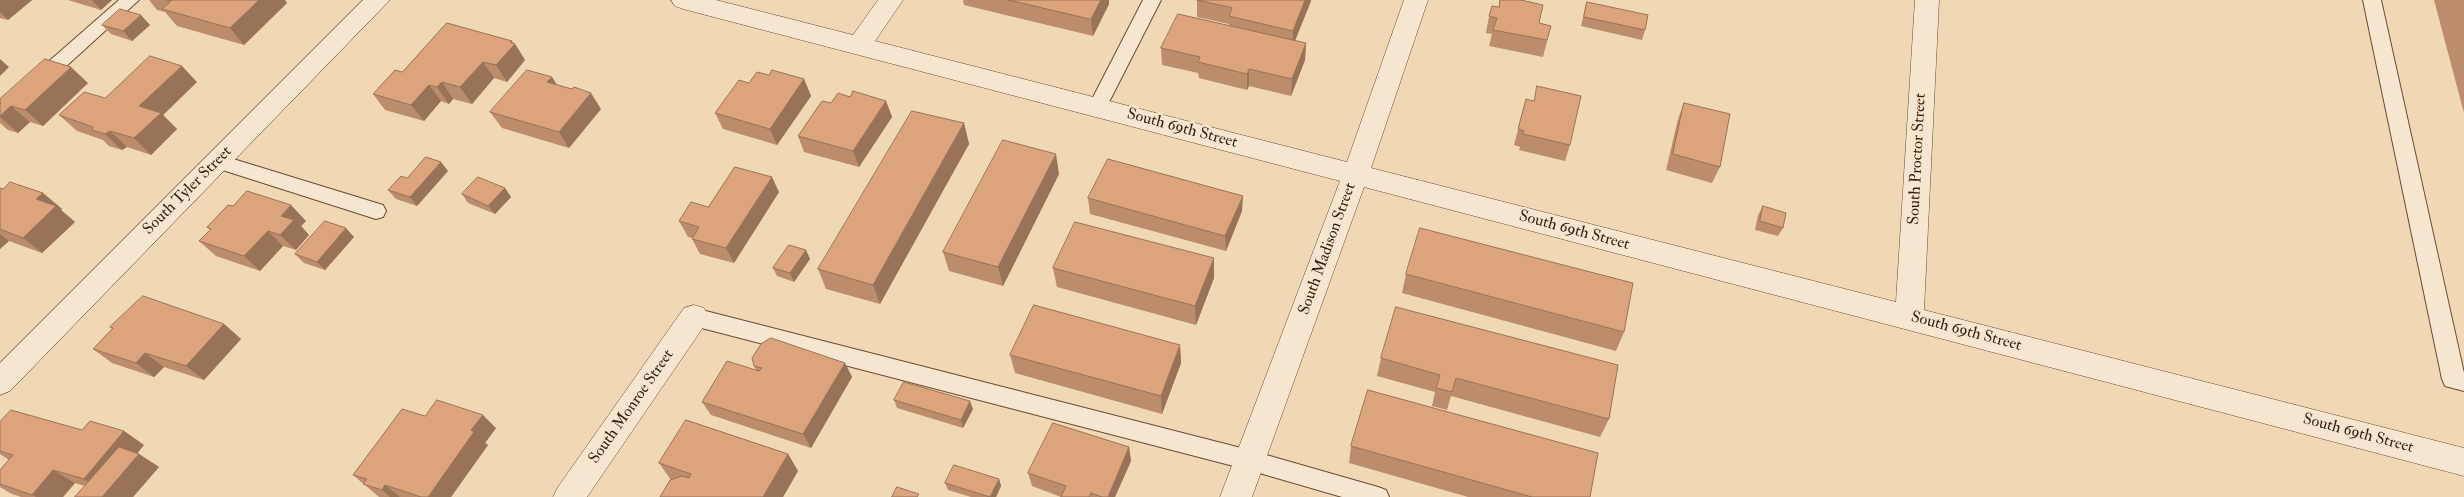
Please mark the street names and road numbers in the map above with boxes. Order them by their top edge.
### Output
street label: South Proctor Street [1905,93,1931,225]
street label: South 69th Street [1125,105,1239,153]
street label: South Tyler Street [140,143,236,239]
street label: South Madison Street [1295,180,1361,318]
street label: South 69th Street [1517,207,1631,255]
street label: South 69th Street [1909,308,2023,356]
street label: South Monroe Street [585,346,679,468]
street label: South 69th Street [2301,410,2415,458]

